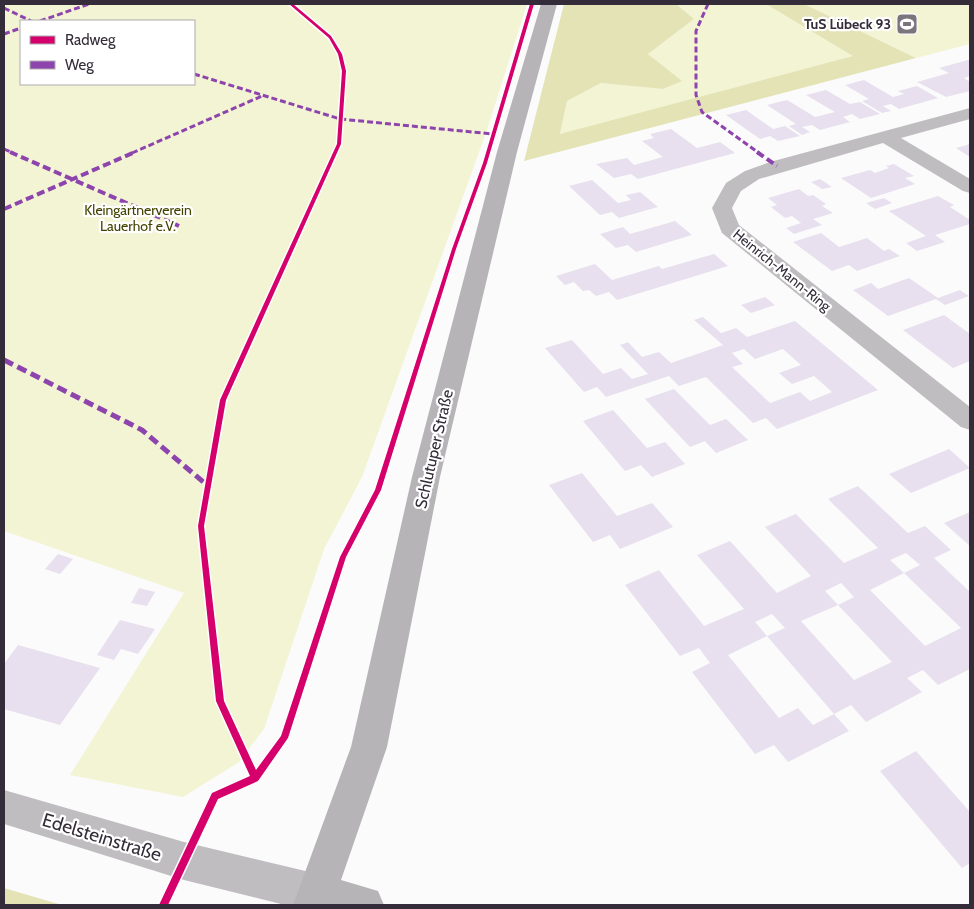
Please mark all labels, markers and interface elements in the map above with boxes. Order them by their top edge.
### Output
sports icon: TuS Lübeck 93 [895,12,919,36]
place label: TuS Lübeck 93 [804,15,891,33]
legend [20,20,195,85]
text: Radweg [65,31,116,49]
text: Weg [65,56,94,74]
park label: Kleingärtnerverein Lauerhof e.V. [84,201,192,235]
street label: Heinrich-Mann-Ring [729,225,835,316]
street label: Schlutuper Straße [411,388,457,510]
street label: Edelsteinstraße [40,808,165,866]

